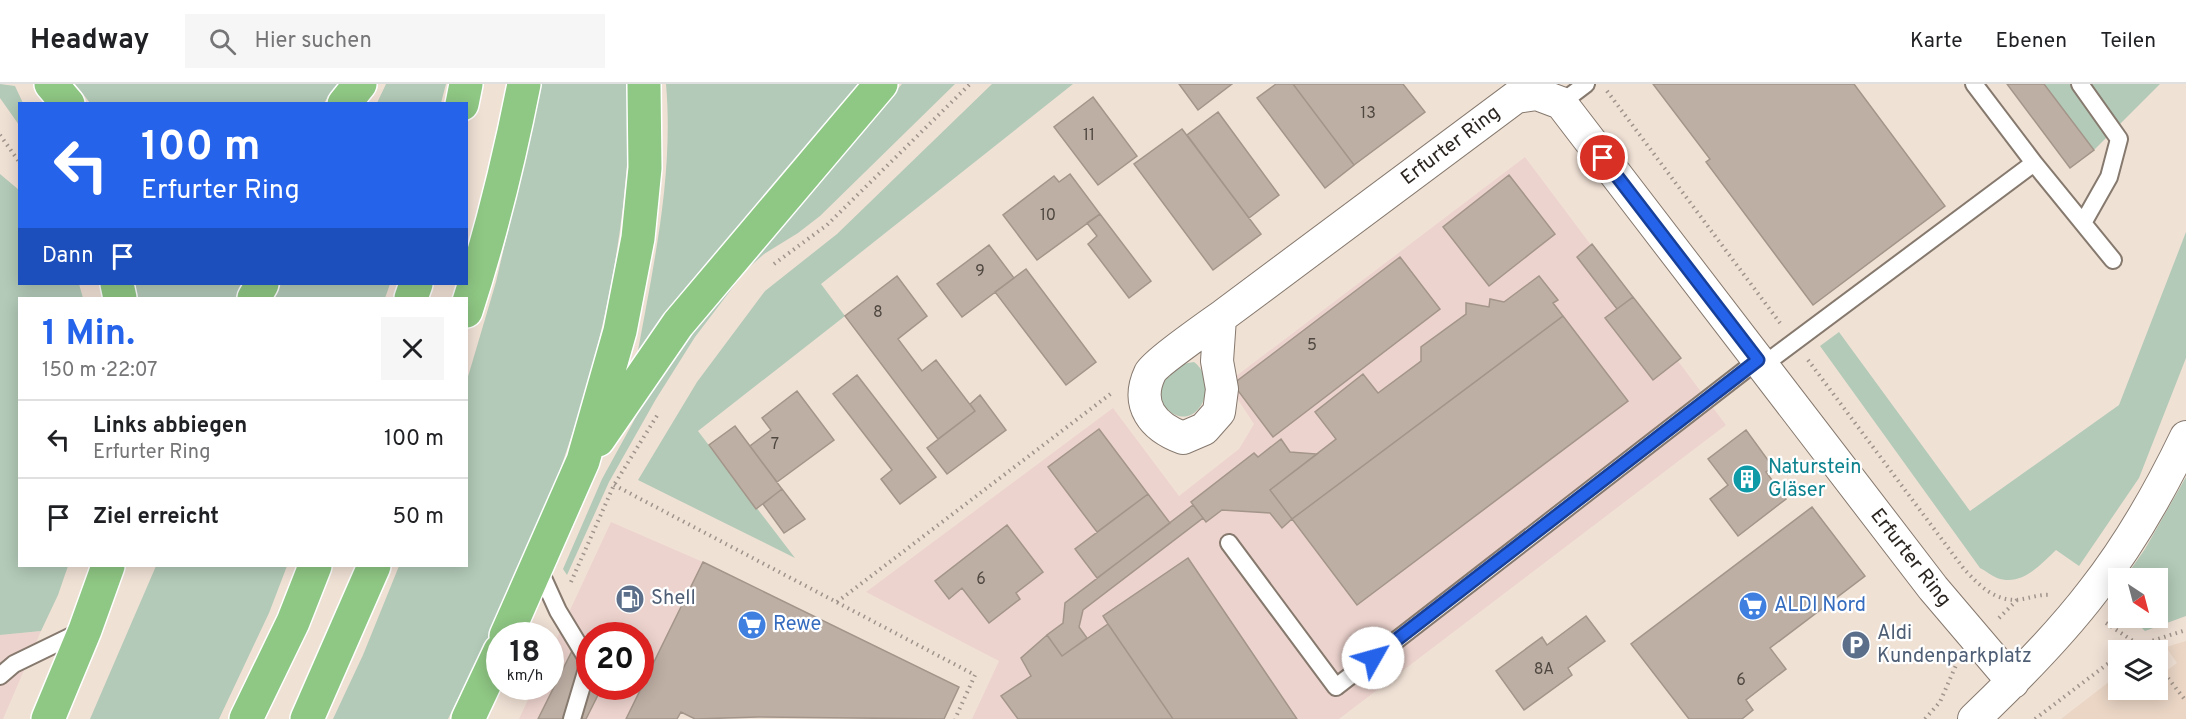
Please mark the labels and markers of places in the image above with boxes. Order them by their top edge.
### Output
pin [1577,132,1628,183]
place label: Naturstein Gläser [1768,455,1861,504]
building icon: Naturstein Gläser [1731,463,1763,495]
fuel station icon: Shell [614,583,646,615]
place label: Shell [651,586,696,612]
supermarket icon: ALDI Nord [1737,590,1769,622]
place label: ALDI Nord [1774,593,1866,619]
supermarket icon: Rewe [736,609,768,641]
place label: Rewe [773,612,821,638]
place label: Aldi Kundenparkplatz [1877,621,2032,670]
parking icon: Aldi Kundenparkplatz [1840,629,1872,661]

